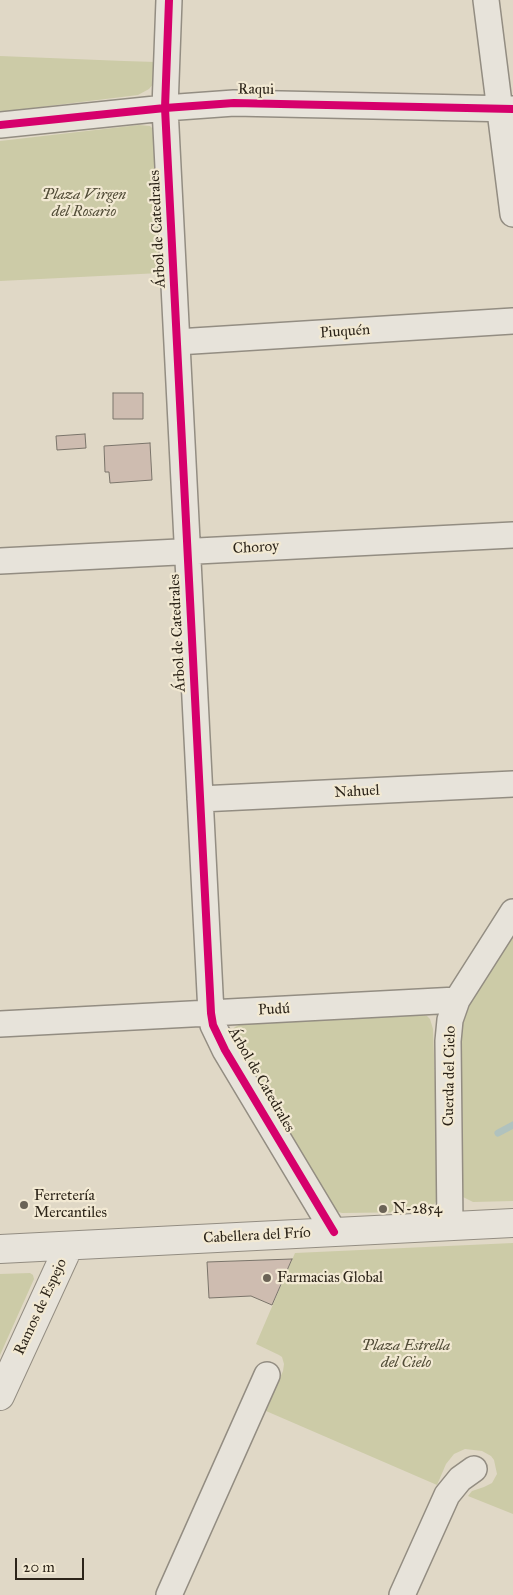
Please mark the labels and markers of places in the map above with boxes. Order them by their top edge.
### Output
place label: Ferretería Mercantiles [34,1187,107,1222]
marker: Ferretería Mercantiles [18,1199,30,1211]
place label: N-2854 [393,1200,442,1218]
marker: N-2854 [377,1203,389,1215]
place label: Farmacias Global [277,1269,383,1287]
marker: Farmacias Global [261,1272,273,1284]

